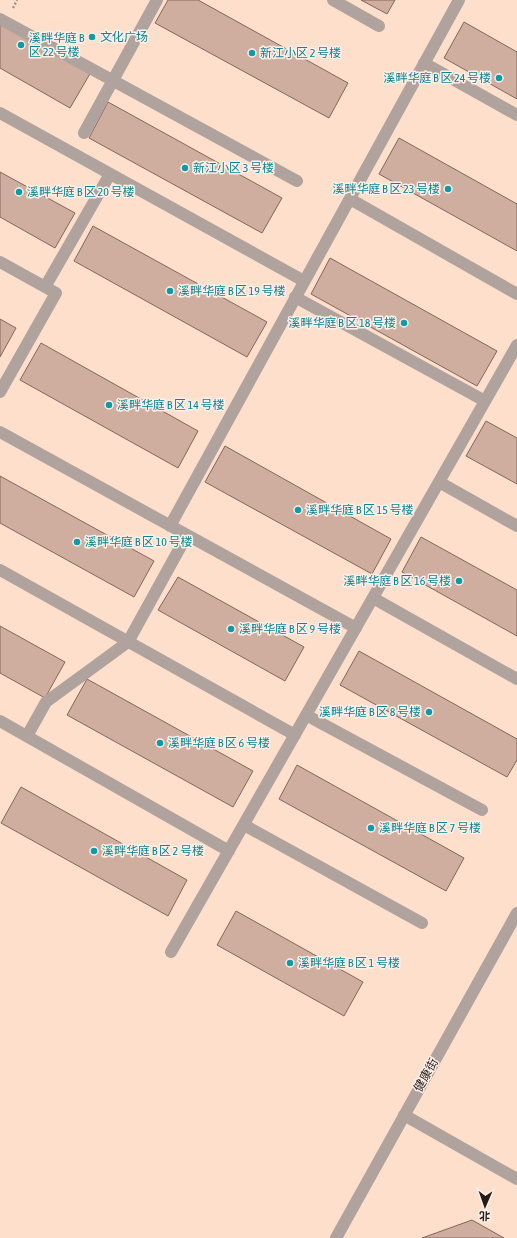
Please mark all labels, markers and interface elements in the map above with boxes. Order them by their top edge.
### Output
place label: 文化广场 [100,30,148,44]
place label: 溪畔华庭 B 区 22 号楼 [29,31,85,59]
marker: 文化广场 [87,32,97,42]
marker: 溪畔华庭 B 区 22 号楼 [16,40,26,50]
place label: 新江小区 2 号楼 [260,46,341,60]
marker: 新江小区 2 号楼 [247,48,257,58]
place label: 溪畔华庭 B 区 24 号楼 [383,71,491,85]
marker: 溪畔华庭 B 区 24 号楼 [494,73,504,83]
place label: 新江小区 3 号楼 [193,161,274,175]
marker: 新江小区 3 号楼 [180,163,190,173]
place label: 溪畔华庭 B 区 23 号楼 [332,182,440,196]
marker: 溪畔华庭 B 区 23 号楼 [443,184,453,194]
place label: 溪畔华庭 B 区 20 号楼 [27,185,135,199]
marker: 溪畔华庭 B 区 20 号楼 [14,187,24,197]
place label: 溪畔华庭 B 区 19 号楼 [178,284,286,298]
marker: 溪畔华庭 B 区 19 号楼 [165,286,175,296]
place label: 溪畔华庭 B 区 18 号楼 [288,316,396,330]
marker: 溪畔华庭 B 区 18 号楼 [399,318,409,328]
place label: 溪畔华庭 B 区 14 号楼 [117,398,225,412]
marker: 溪畔华庭 B 区 14 号楼 [104,400,114,410]
place label: 溪畔华庭 B 区 15 号楼 [306,503,414,517]
marker: 溪畔华庭 B 区 15 号楼 [293,505,303,515]
place label: 溪畔华庭 B 区 10 号楼 [85,535,193,549]
marker: 溪畔华庭 B 区 10 号楼 [72,537,82,547]
place label: 溪畔华庭 B 区 16 号楼 [343,574,451,588]
marker: 溪畔华庭 B 区 16 号楼 [454,576,464,586]
place label: 溪畔华庭 B 区 9 号楼 [239,622,341,636]
marker: 溪畔华庭 B 区 9 号楼 [226,624,236,634]
place label: 溪畔华庭 B 区 8 号楼 [319,705,421,719]
marker: 溪畔华庭 B 区 8 号楼 [424,707,434,717]
place label: 溪畔华庭 B 区 6 号楼 [168,736,270,750]
marker: 溪畔华庭 B 区 6 号楼 [155,738,165,748]
place label: 溪畔华庭 B 区 7 号楼 [379,821,481,835]
marker: 溪畔华庭 B 区 7 号楼 [366,823,376,833]
place label: 溪畔华庭 B 区 2 号楼 [102,844,204,858]
marker: 溪畔华庭 B 区 2 号楼 [89,846,99,856]
place label: 溪畔华庭 B 区 1 号楼 [298,956,400,970]
marker: 溪畔华庭 B 区 1 号楼 [285,958,295,968]
street label: 健康街 [411,1056,441,1094]
north arrow [465,1186,505,1226]
text: 北 [479,1210,490,1222]

